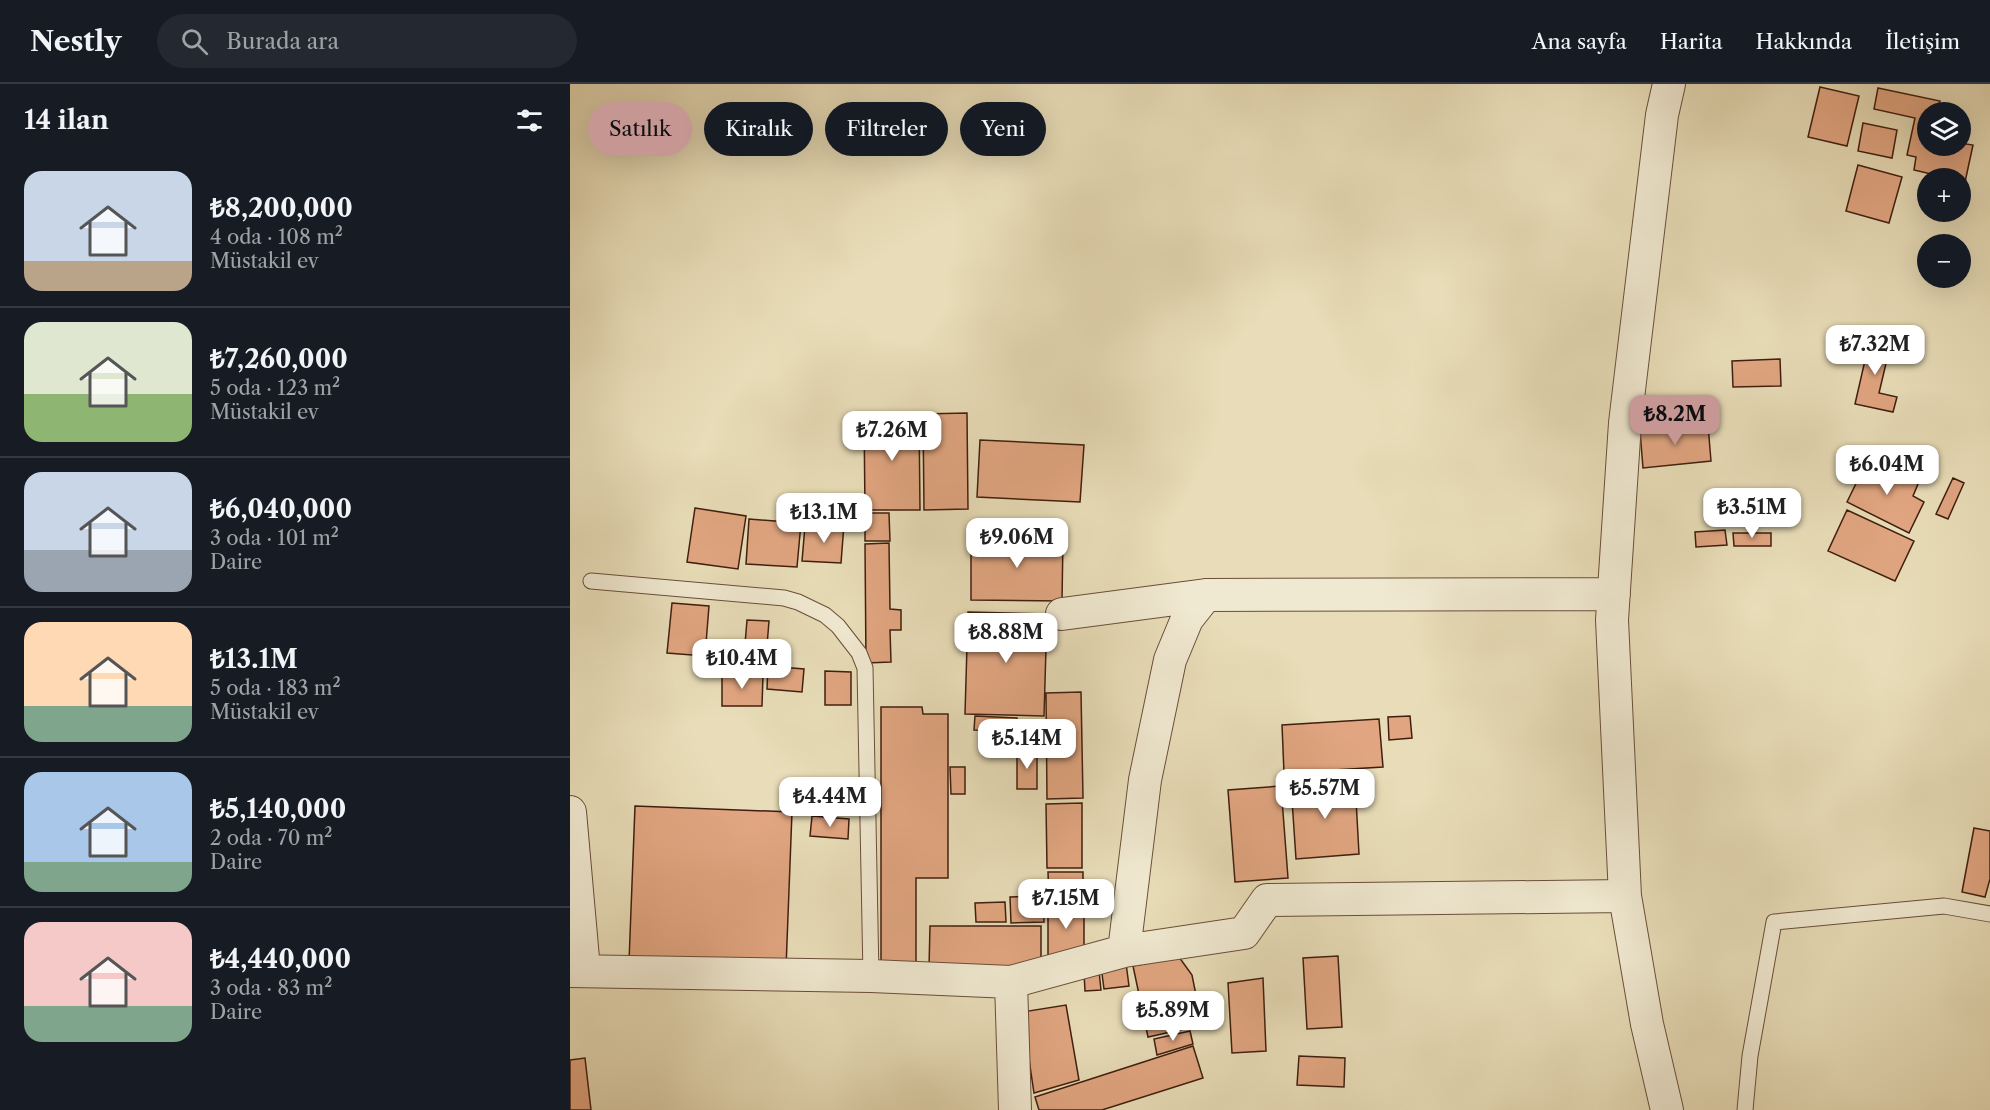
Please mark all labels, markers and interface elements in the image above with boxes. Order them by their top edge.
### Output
search box [157,14,577,68]
text: Nestly [30,24,121,58]
icon: search [178,25,211,58]
text: Burada ara [226,28,339,55]
text: Ana sayfa [1532,29,1627,54]
text: Harita [1660,29,1723,54]
text: Hakkında [1756,29,1852,54]
text: İletişim [1885,29,1960,54]
chip: Satılık [588,102,692,156]
chip: Kiralık [704,102,813,156]
chip: Filtreler [825,102,948,156]
chip: Yeni [960,102,1046,156]
map controls [1917,102,1971,288]
button: layers [1917,102,1971,156]
text: 14 ilan [24,104,109,136]
icon: filters [513,104,546,137]
button: + [1917,168,1971,222]
text: ₺8,200,000 [210,192,353,224]
icon: home [72,195,144,267]
text: 4 oda · 108 m² [210,225,343,249]
button: − [1917,234,1971,288]
text: Müstakil ev [210,249,319,273]
pin: ₺7.32M [1826,325,1924,376]
text: ₺7.32M [1840,332,1910,356]
text: ₺7,260,000 [210,343,348,375]
icon: home [72,346,144,418]
text: 5 oda · 123 m² [210,376,340,400]
pin: ₺8.2M [1633,395,1717,446]
text: Müstakil ev [210,400,319,424]
text: ₺8.2M [1644,402,1706,426]
pin: ₺7.26M [843,411,941,462]
text: ₺7.26M [856,418,928,442]
pin: ₺6.04M [1838,445,1936,496]
text: ₺6.04M [1850,452,1924,476]
pin: ₺3.51M [1703,488,1801,539]
text: ₺6,040,000 [210,493,352,525]
pin: ₺13.1M [775,493,873,544]
text: ₺3.51M [1717,495,1787,519]
icon: home [72,496,144,568]
text: ₺13.1M [790,500,858,524]
pin: ₺9.06M [968,518,1066,569]
text: ₺9.06M [980,525,1054,549]
text: 3 oda · 101 m² [210,526,339,550]
text: Daire [210,550,262,574]
pin: ₺8.88M [957,613,1055,664]
text: ₺8.88M [968,620,1044,644]
pin: ₺10.4M [693,639,791,690]
text: ₺13.1M [210,643,298,675]
icon: home [72,646,144,718]
text: ₺10.4M [706,646,778,670]
text: 5 oda · 183 m² [210,676,341,700]
text: Müstakil ev [210,700,319,724]
pin: ₺5.14M [978,719,1076,770]
text: ₺5.14M [992,726,1062,750]
pin: ₺5.57M [1276,769,1374,820]
text: ₺5.57M [1290,776,1360,800]
pin: ₺4.44M [781,777,879,828]
text: ₺4.44M [793,784,867,808]
text: ₺5,140,000 [210,793,346,825]
icon: home [72,796,144,868]
text: 2 oda · 70 m² [210,826,333,850]
text: Daire [210,850,262,874]
pin: ₺7.15M [1017,879,1115,930]
text: ₺7.15M [1032,886,1100,910]
text: ₺4,440,000 [210,943,351,975]
icon: home [72,946,144,1018]
text: 3 oda · 83 m² [210,976,332,1000]
pin: ₺5.89M [1124,991,1222,1042]
text: ₺5.89M [1136,998,1210,1022]
text: Daire [210,1000,262,1024]

